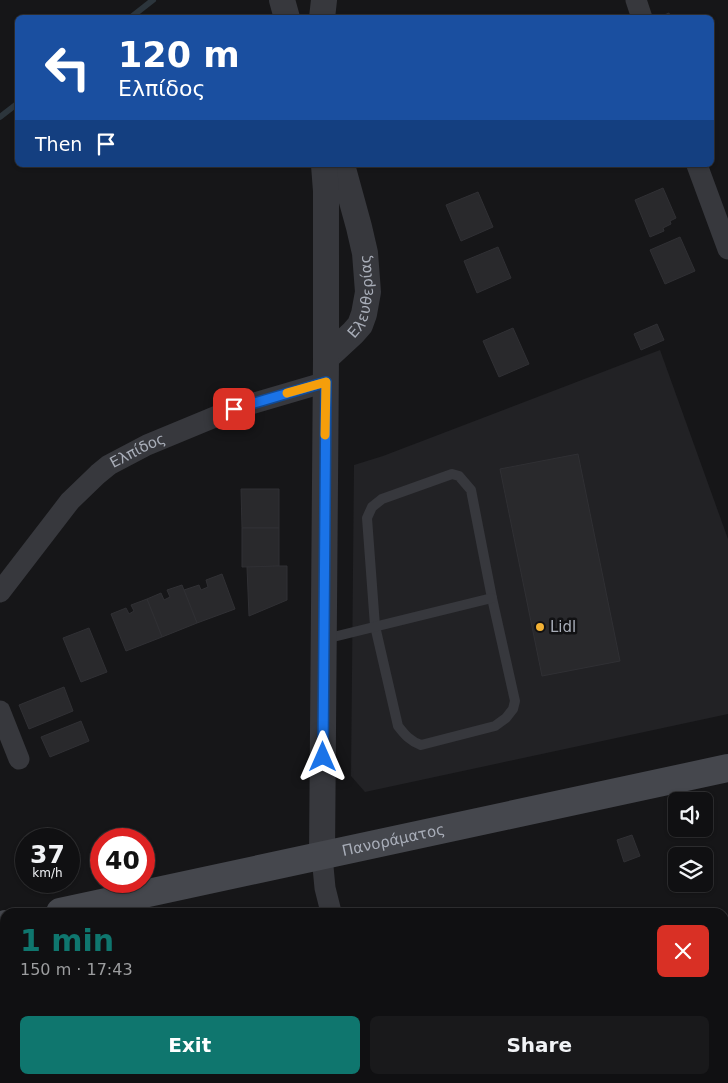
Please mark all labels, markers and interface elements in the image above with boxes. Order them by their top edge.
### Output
icon: left [35,35,100,100]
text: 120 m [118,35,240,75]
text: Ελπίδος [118,76,205,101]
icon: arrive [92,130,120,158]
text: Then [35,133,82,155]
street label: Ελευθερίας [344,254,377,342]
pin [213,388,255,430]
icon: arrive [220,395,248,423]
street label: Ελπίδος [107,429,168,472]
place label: Lidl [550,618,576,636]
marker: Lidl [534,621,546,633]
position arrow [296,730,348,782]
map controls [668,792,713,892]
button: sound [668,792,713,837]
street label: Πανοράματος [340,820,446,860]
speed limit sign: 40 [90,828,155,893]
text: 37 [30,840,65,869]
button: layers [668,847,713,892]
text: km/h [32,866,63,880]
text: 1 min [20,923,114,958]
button: close [657,925,709,977]
text: 150 m · 17:43 [20,960,133,979]
button: Exit [20,1016,360,1074]
button: Share [370,1016,709,1074]

